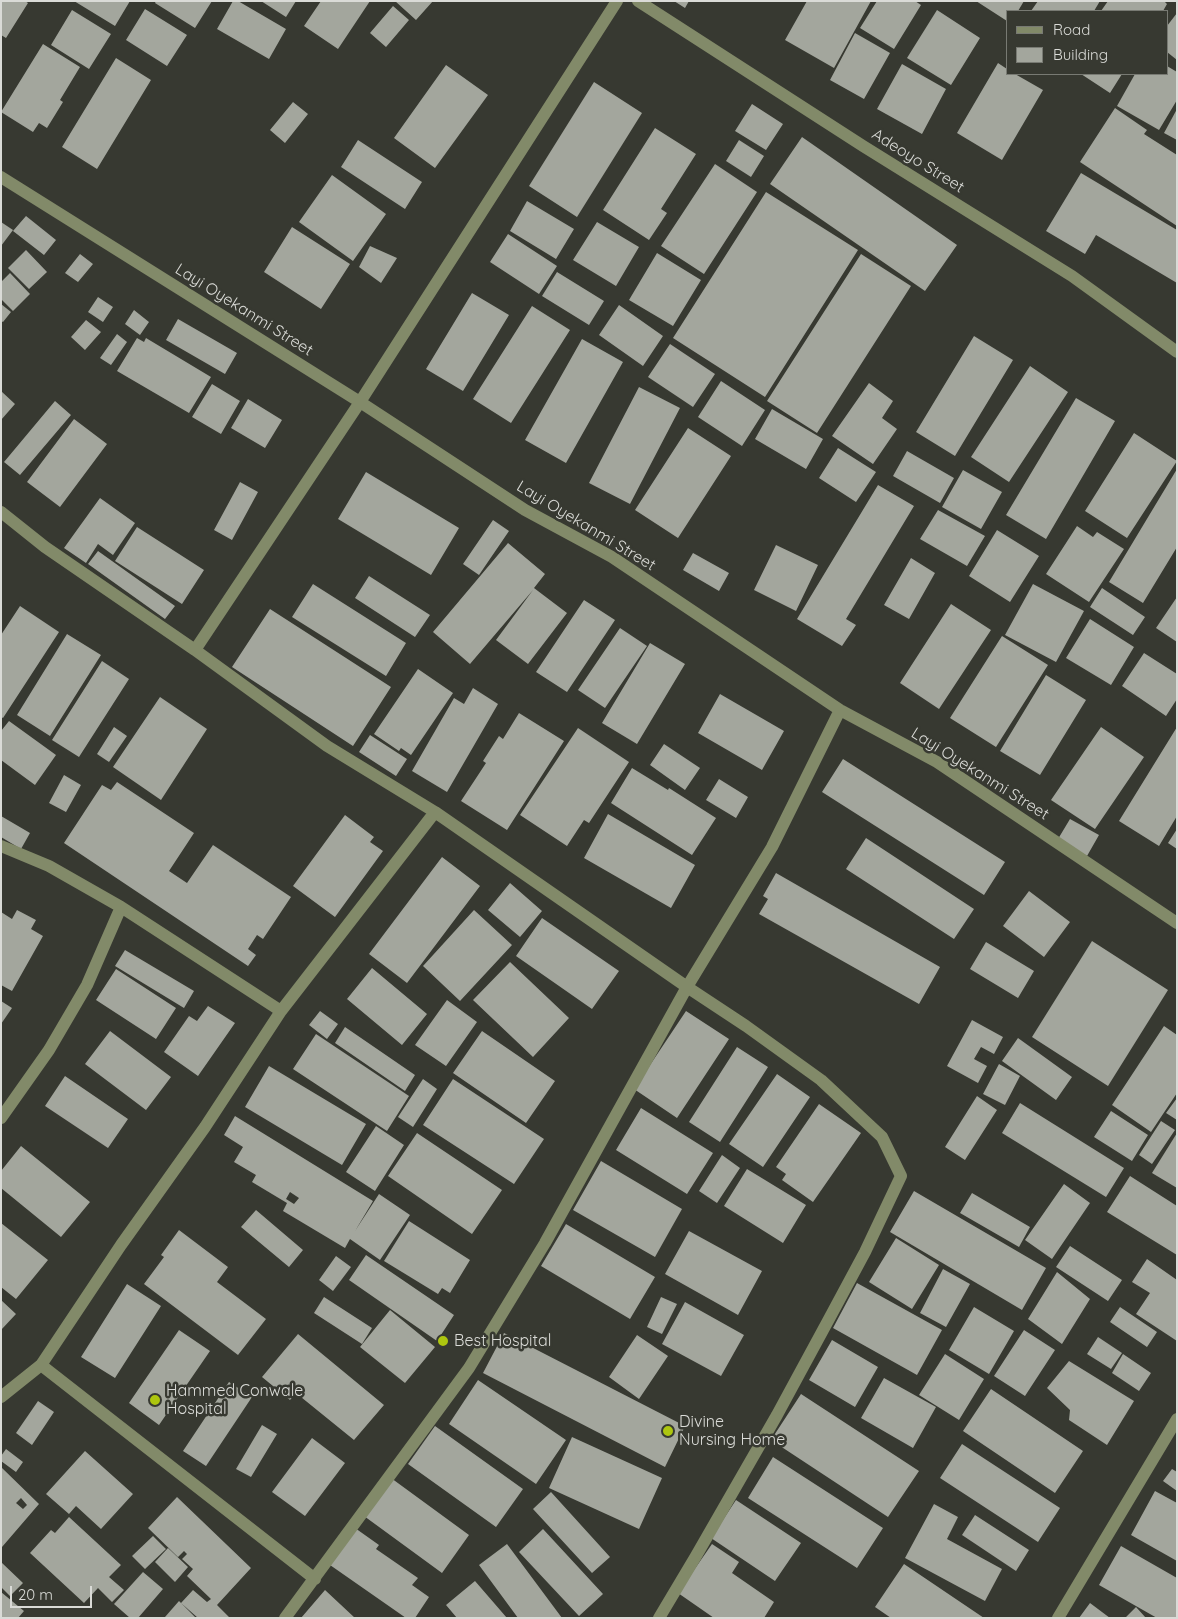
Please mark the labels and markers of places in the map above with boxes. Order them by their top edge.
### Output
place label: Best Hospital [454,1331,551,1351]
marker: Best Hospital [436,1334,450,1348]
place label: Hammed Conwale Hospital [166,1381,303,1419]
marker: Hammed Conwale Hospital [148,1393,162,1407]
place label: Divine Nursing Home [679,1412,785,1450]
marker: Divine Nursing Home [661,1424,675,1438]

